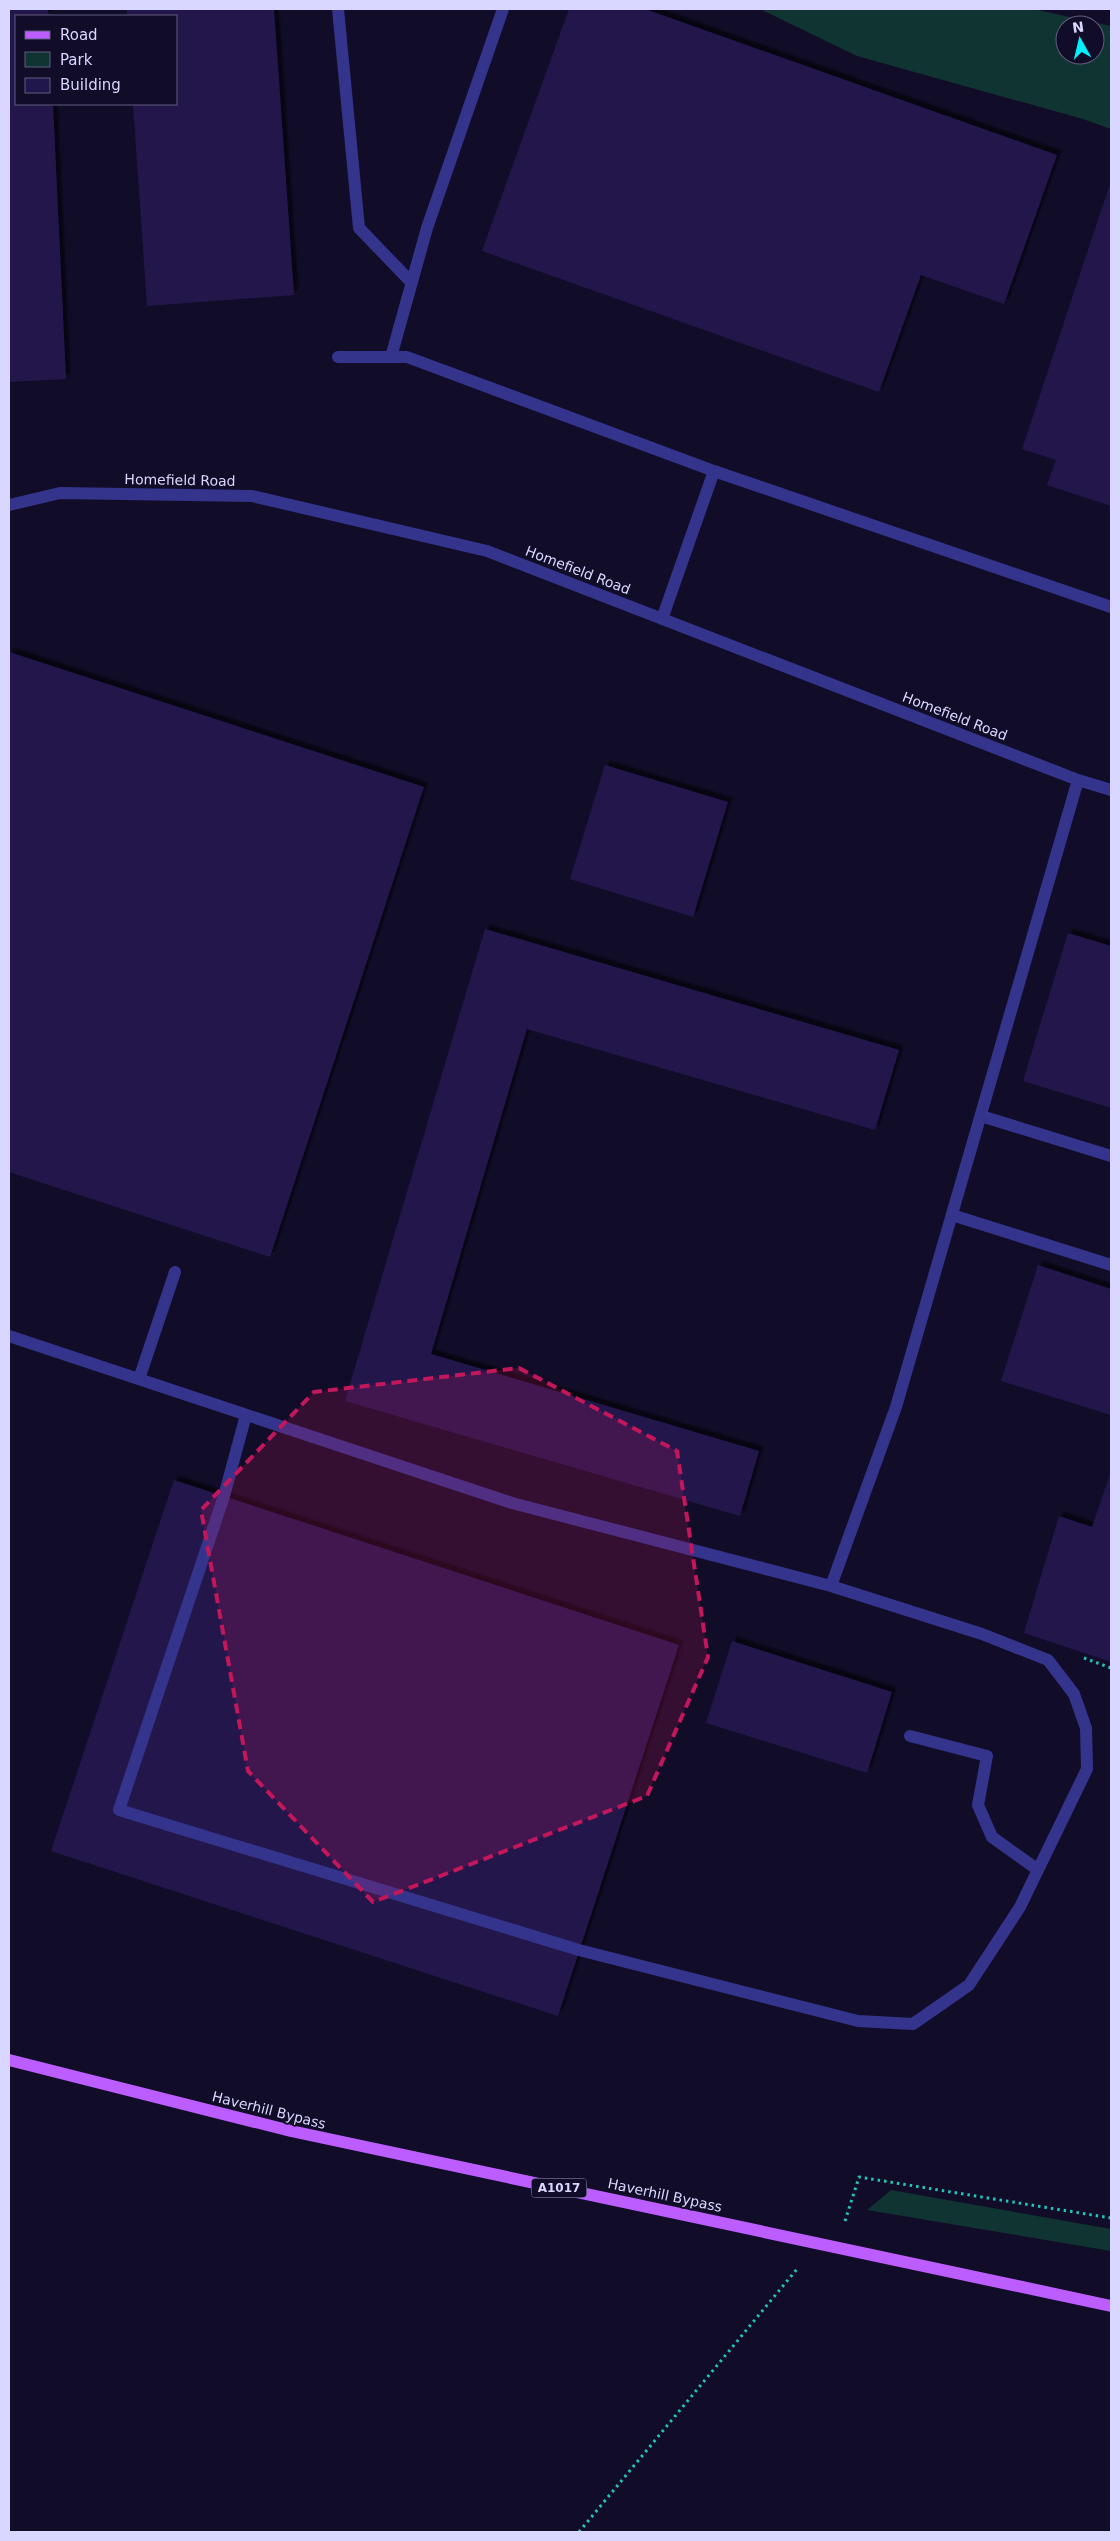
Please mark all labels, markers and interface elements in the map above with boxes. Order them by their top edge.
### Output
legend [15,15,178,105]
north arrow [1055,15,1105,65]
text: N [1071,18,1085,36]
text: Road [60,26,98,44]
text: Park [60,51,93,69]
text: Building [60,76,121,94]
street label: Homefield Road [124,471,236,489]
street label: Homefield Road [523,543,633,597]
street label: Homefield Road [900,689,1010,743]
street label: Haverhill Bypass [211,2088,327,2132]
street label: Haverhill Bypass [606,2175,724,2215]
road number: A1017 [532,2178,586,2198]

